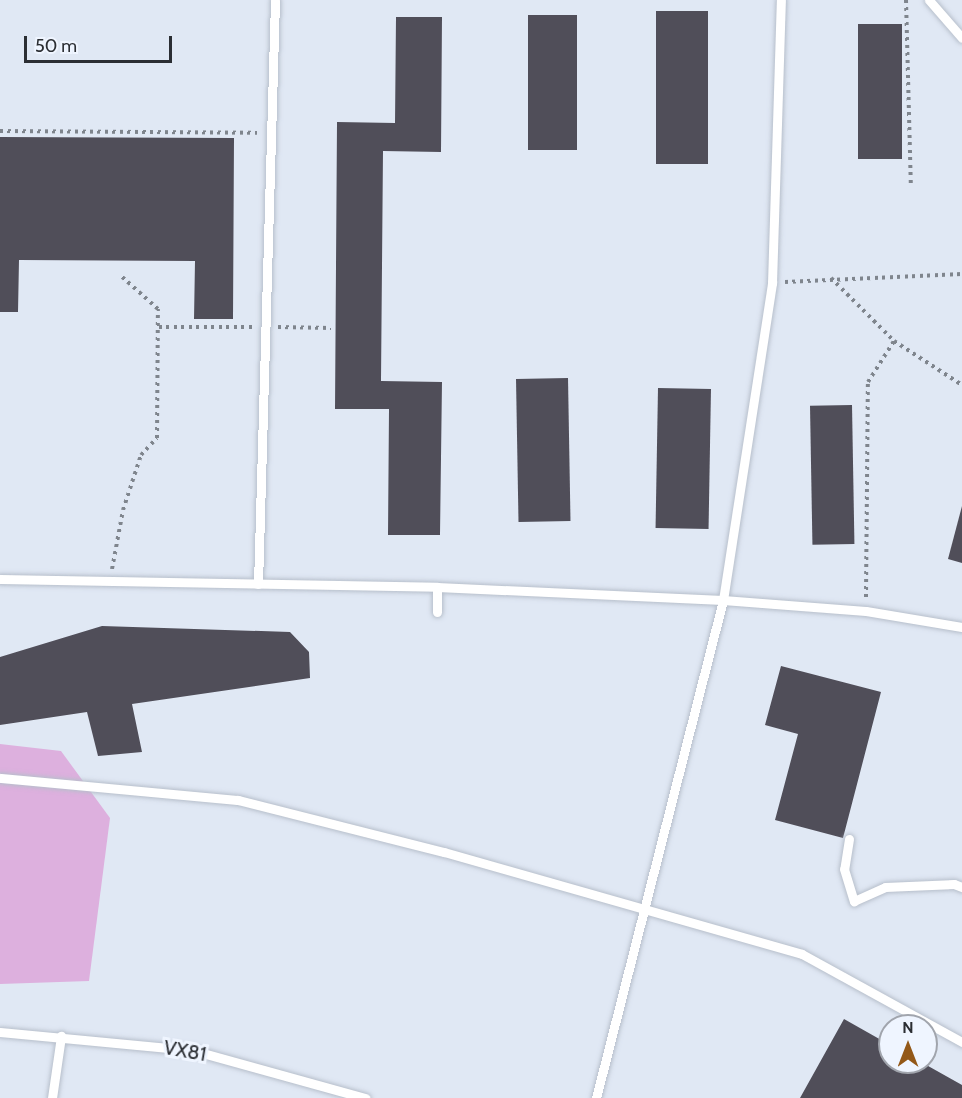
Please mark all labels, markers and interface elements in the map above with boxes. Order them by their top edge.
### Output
scale bar [27,24,176,62]
text: 50 m [35,35,77,57]
north arrow [878,1014,938,1074]
text: N [902,1018,914,1037]
street label: VX81 [162,1035,208,1067]

